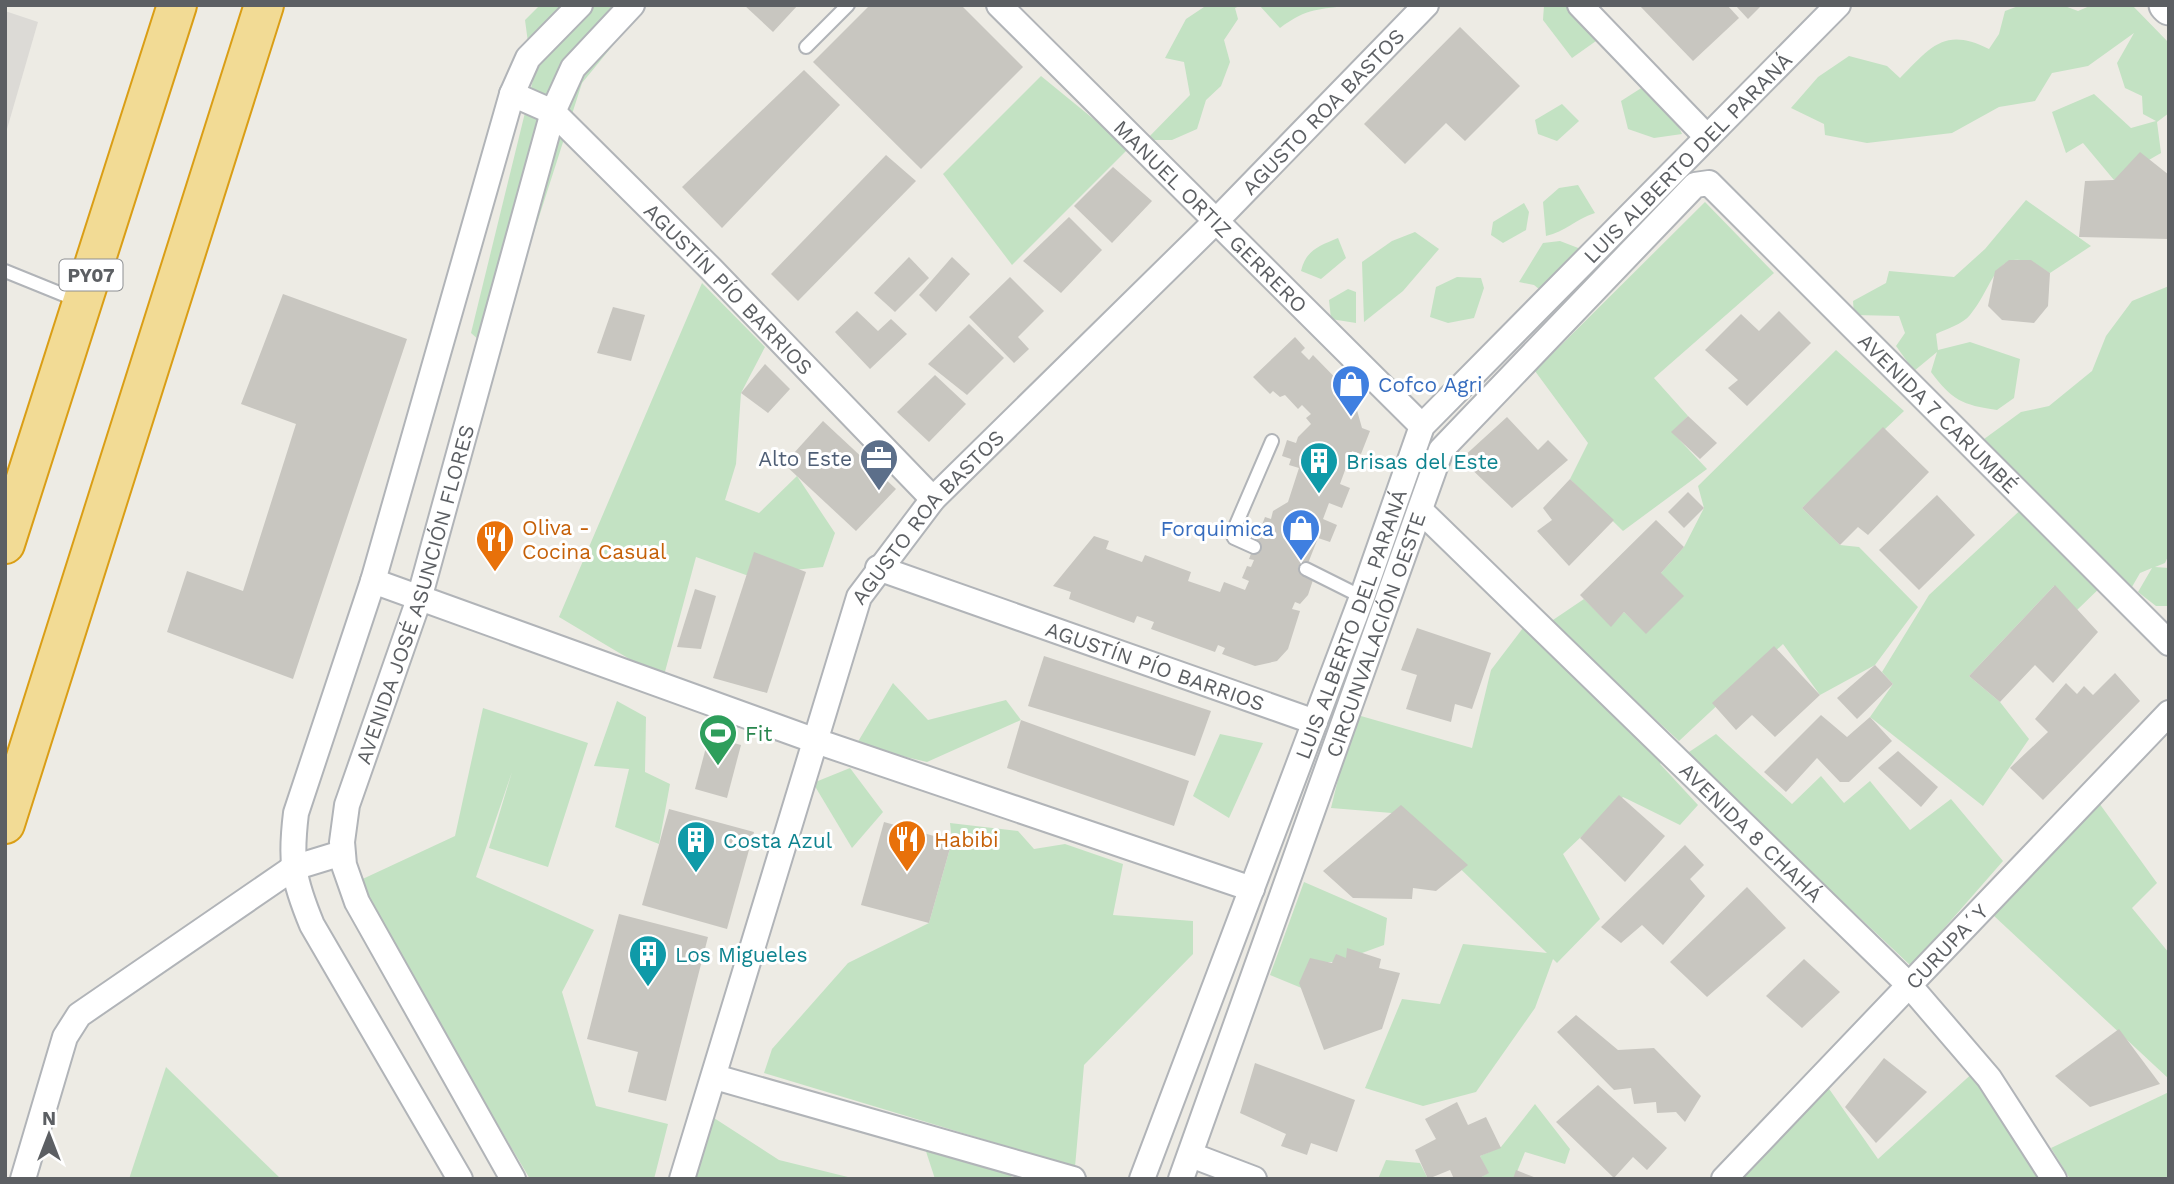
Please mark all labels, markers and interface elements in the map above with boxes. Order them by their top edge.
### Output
street label: AGUSTO ROA BASTOS [1236,23,1409,200]
street label: LUIS ALBERTO DEL PARANÁ [1578,47,1797,268]
street label: MANUEL ORTIZ GERRERO [1109,114,1313,317]
street label: AGUSTÍN PÍO BARRIOS [639,198,818,380]
road number: PY07 [60,260,122,290]
street label: AVENIDA 7 CARUMBÉ [1854,328,2024,498]
shop icon: Cofco Agri [1330,363,1372,418]
place label: Cofco Agri [1378,372,1483,397]
street label: AVENIDA JOSÉ ASUNCIÓN FLORES [350,422,479,767]
street label: AGUSTO ROA BASTOS [846,424,1009,609]
office icon: Alto Este [858,437,900,492]
building icon: Brisas del Este [1298,440,1340,495]
place label: Alto Este [758,446,852,471]
place label: Brisas del Este [1346,449,1499,474]
street label: LUIS ALBERTO DEL PARANÁ [1289,485,1412,762]
shop icon: Forquimica [1280,507,1322,562]
street label: CIRCUNVALACIÓN OESTE [1320,509,1430,760]
place label: Oliva - Cocina Casual [522,515,667,564]
place label: Forquimica [1161,516,1274,541]
restaurant icon: Oliva - Cocina Casual [474,518,516,573]
street label: AGUSTÍN PÍO BARRIOS [1042,616,1268,716]
sports icon: Fit [697,712,739,767]
place label: Fit [745,721,772,746]
street label: AVENIDA 8 CHAHÁ [1675,757,1828,907]
restaurant icon: Habibi [886,818,928,873]
building icon: Costa Azul [675,819,717,874]
place label: Habibi [934,827,999,852]
place label: Costa Azul [723,828,833,853]
street label: CURUPA´Y [1900,898,1993,994]
building icon: Los Migueles [627,933,669,988]
place label: Los Migueles [675,942,807,967]
north arrow [14,1100,84,1170]
text: N [42,1107,56,1130]

